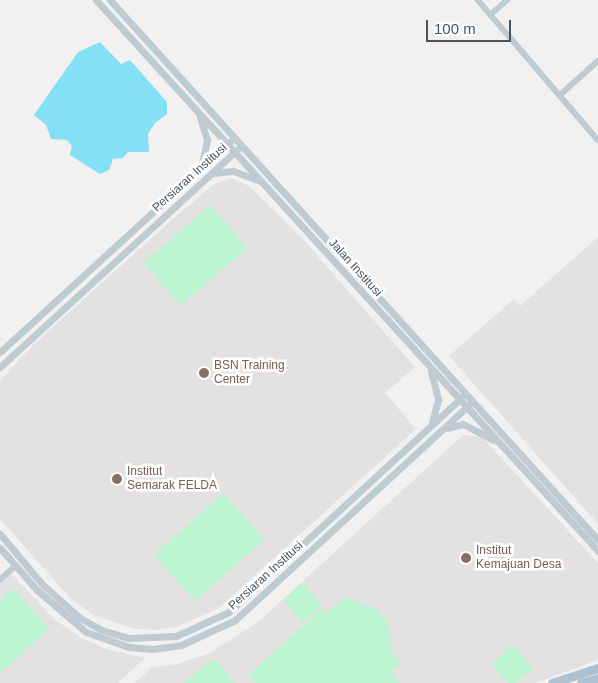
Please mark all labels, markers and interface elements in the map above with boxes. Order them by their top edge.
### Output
scale bar [428,10,513,42]
text: 100 m [434,20,476,37]
street label: Persiaran Institusi [150,141,230,215]
street label: Jalan Institusi [325,236,385,300]
place label: BSN Training Center [214,359,285,387]
marker: BSN Training Center [198,367,210,379]
place label: Institut Semarak FELDA [127,465,217,493]
marker: Institut Semarak FELDA [111,473,123,485]
street label: Persiaran Institusi [226,539,306,613]
place label: Institut Kemajuan Desa [476,544,561,572]
marker: Institut Kemajuan Desa [460,552,472,564]

